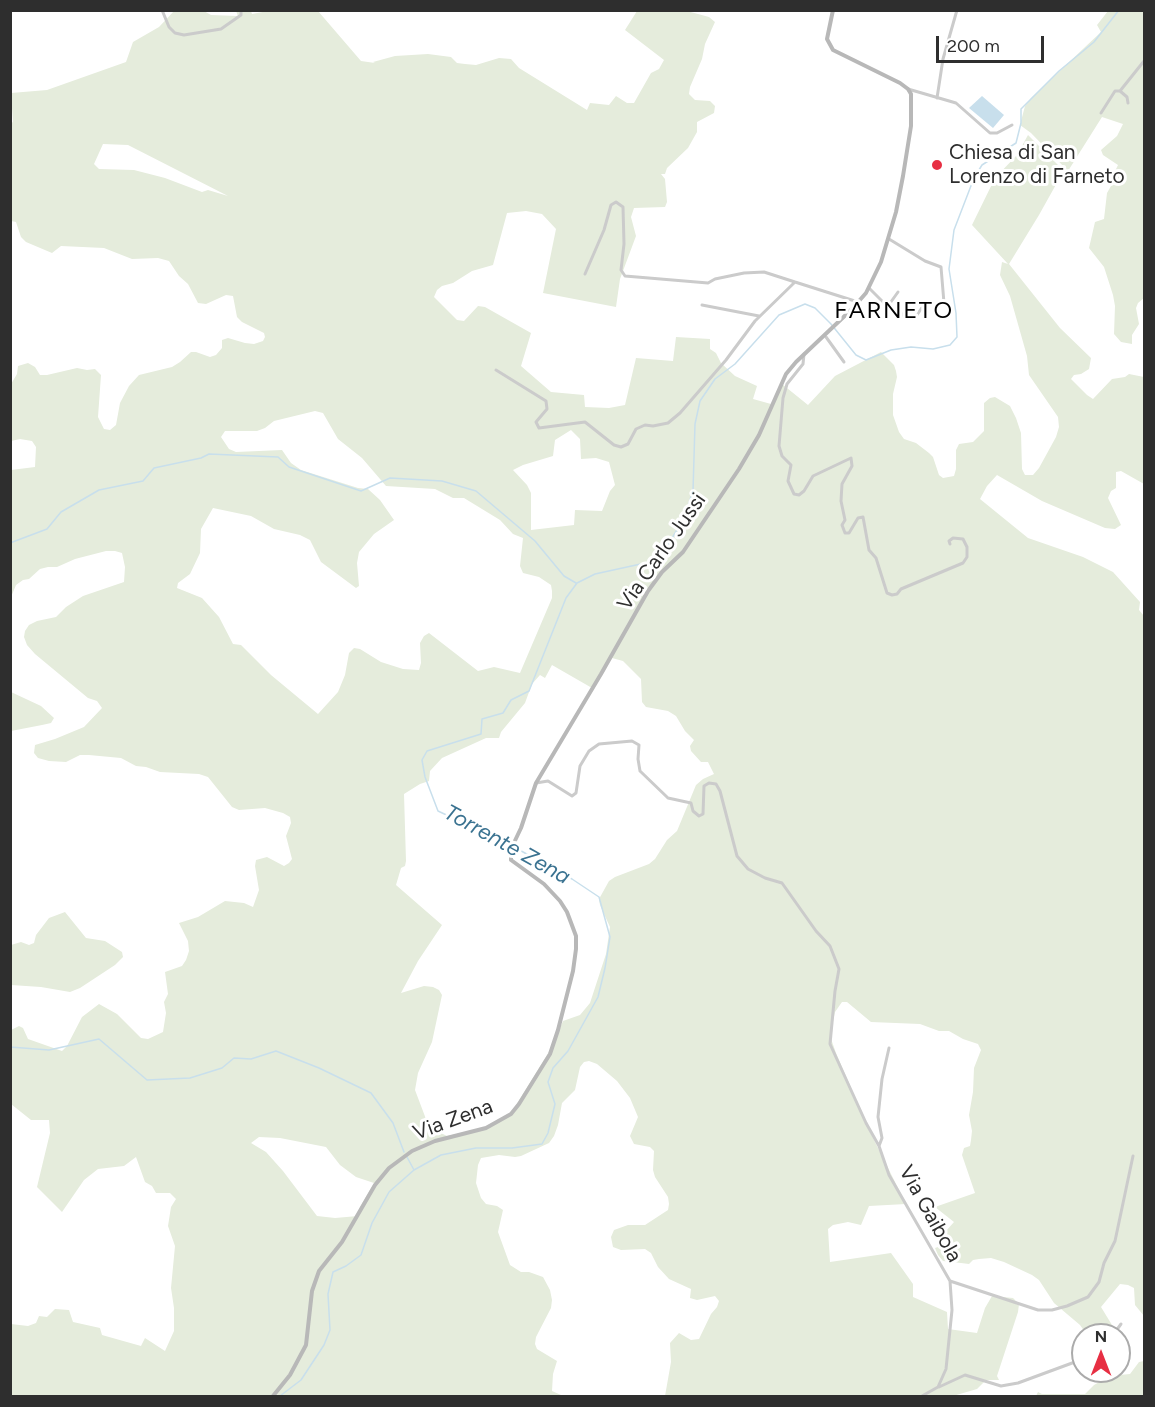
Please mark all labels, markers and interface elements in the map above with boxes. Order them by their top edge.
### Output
scale bar [939,24,1047,62]
text: 200 m [947,35,1000,57]
place label: Chiesa di San Lorenzo di Farneto [949,140,1125,190]
marker: Chiesa di San Lorenzo di Farneto [930,158,944,172]
district label: FARNETO [834,297,954,325]
street label: Via Carlo Jussi [612,489,712,615]
water label: Torrente Zena [439,799,575,891]
street label: Via Zena [410,1094,496,1146]
street label: Via Gaibola [893,1161,967,1267]
north arrow [1071,1323,1131,1383]
text: N [1095,1327,1107,1346]

